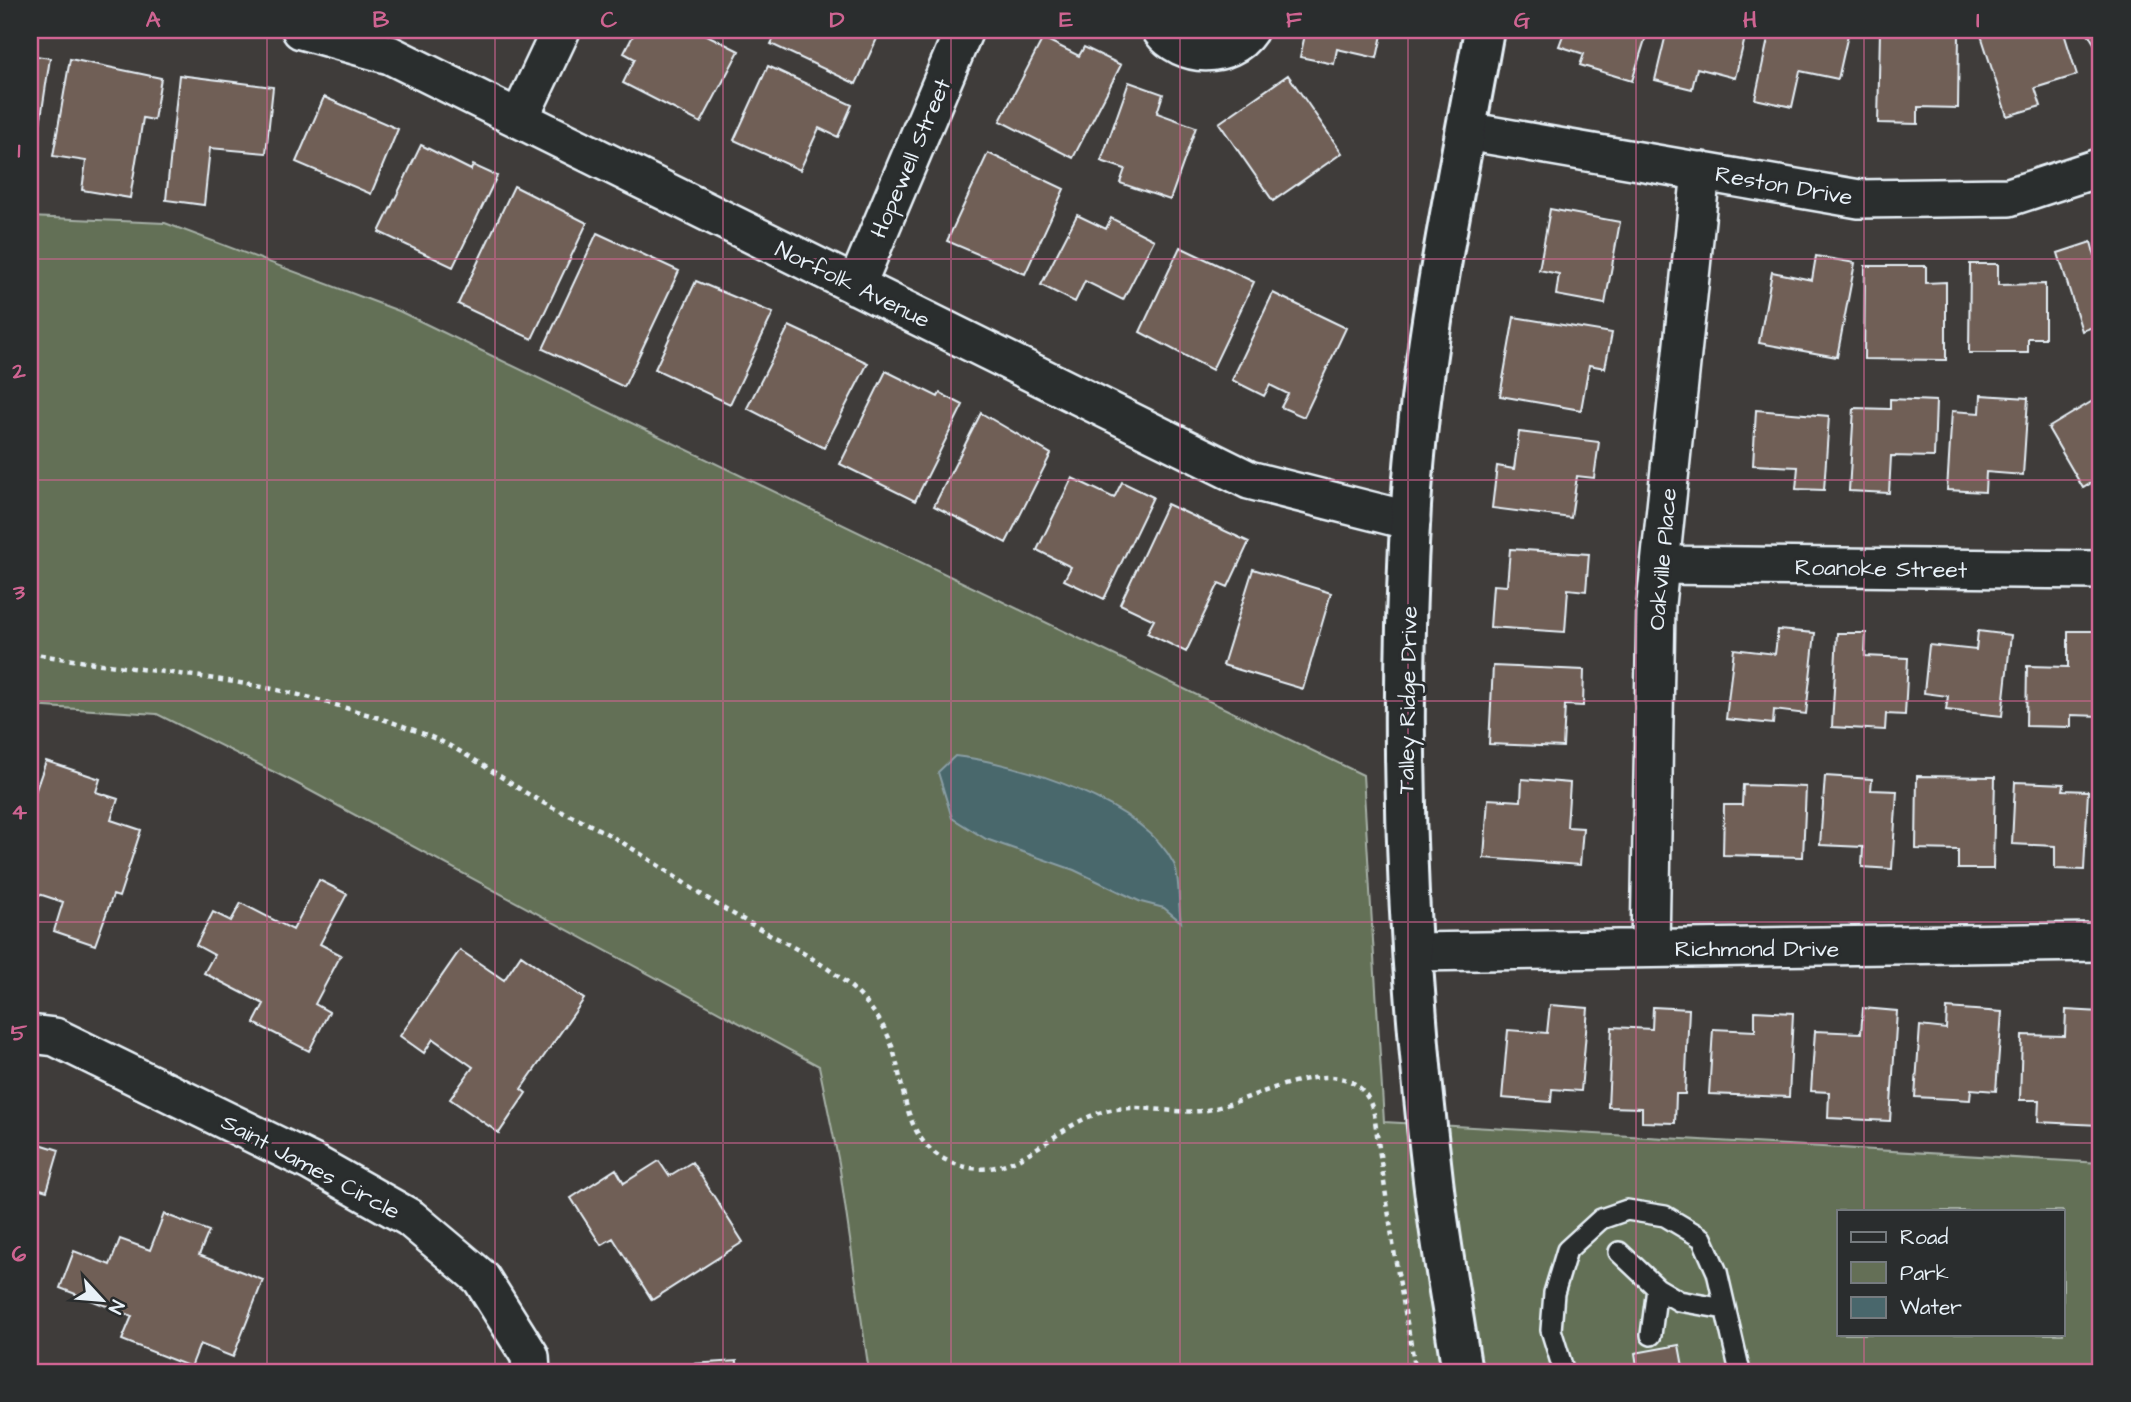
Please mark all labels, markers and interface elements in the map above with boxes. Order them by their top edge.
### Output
text: A [146,4,161,36]
text: B [373,4,390,36]
text: C [601,4,618,36]
text: D [830,4,845,36]
text: E [1059,4,1073,36]
text: F [1286,4,1303,36]
text: G [1514,4,1530,36]
text: H [1743,4,1757,36]
text: I [1976,4,1980,36]
street label: Hopewell Street [863,73,959,243]
text: 1 [18,134,21,166]
street label: Reston Drive [1713,158,1855,214]
street label: Norfolk Avenue [770,234,935,336]
text: 2 [11,355,26,387]
street label: Oakville Place [1641,487,1685,631]
street label: Roanoke Street [1795,551,1968,587]
text: 3 [12,576,25,608]
street label: Talley Ridge Drive [1390,606,1427,794]
text: 4 [11,796,27,828]
street label: Richmond Drive [1675,933,1839,965]
text: 5 [11,1017,28,1049]
street label: Saint James Circle [216,1106,405,1227]
legend [1837,1210,2064,1336]
text: Road [1900,1223,1948,1252]
text: 6 [12,1238,27,1270]
text: Park [1900,1259,1949,1288]
north arrow [66,1266,136,1336]
text: Water [1900,1293,1962,1322]
text: N [101,1296,131,1318]

